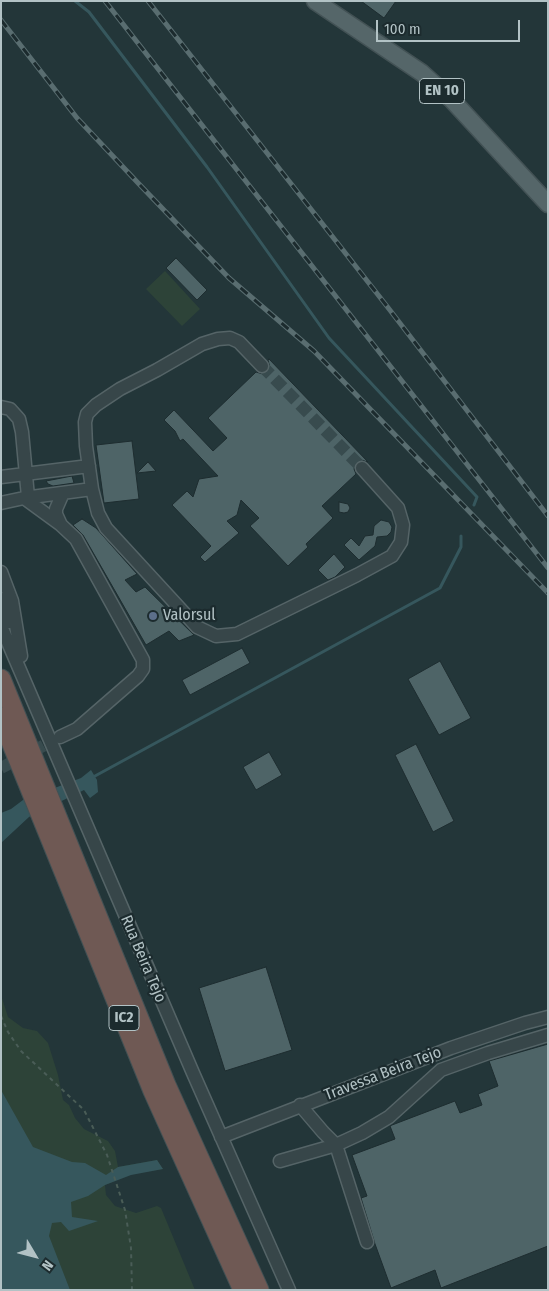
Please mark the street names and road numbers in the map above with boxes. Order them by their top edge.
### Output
road number: EN 10 [420,78,464,104]
street label: Rua Beira Tejo [116,912,170,1006]
road number: IC2 [109,1006,139,1030]
street label: Travessa Beira Tejo [322,1043,444,1105]

